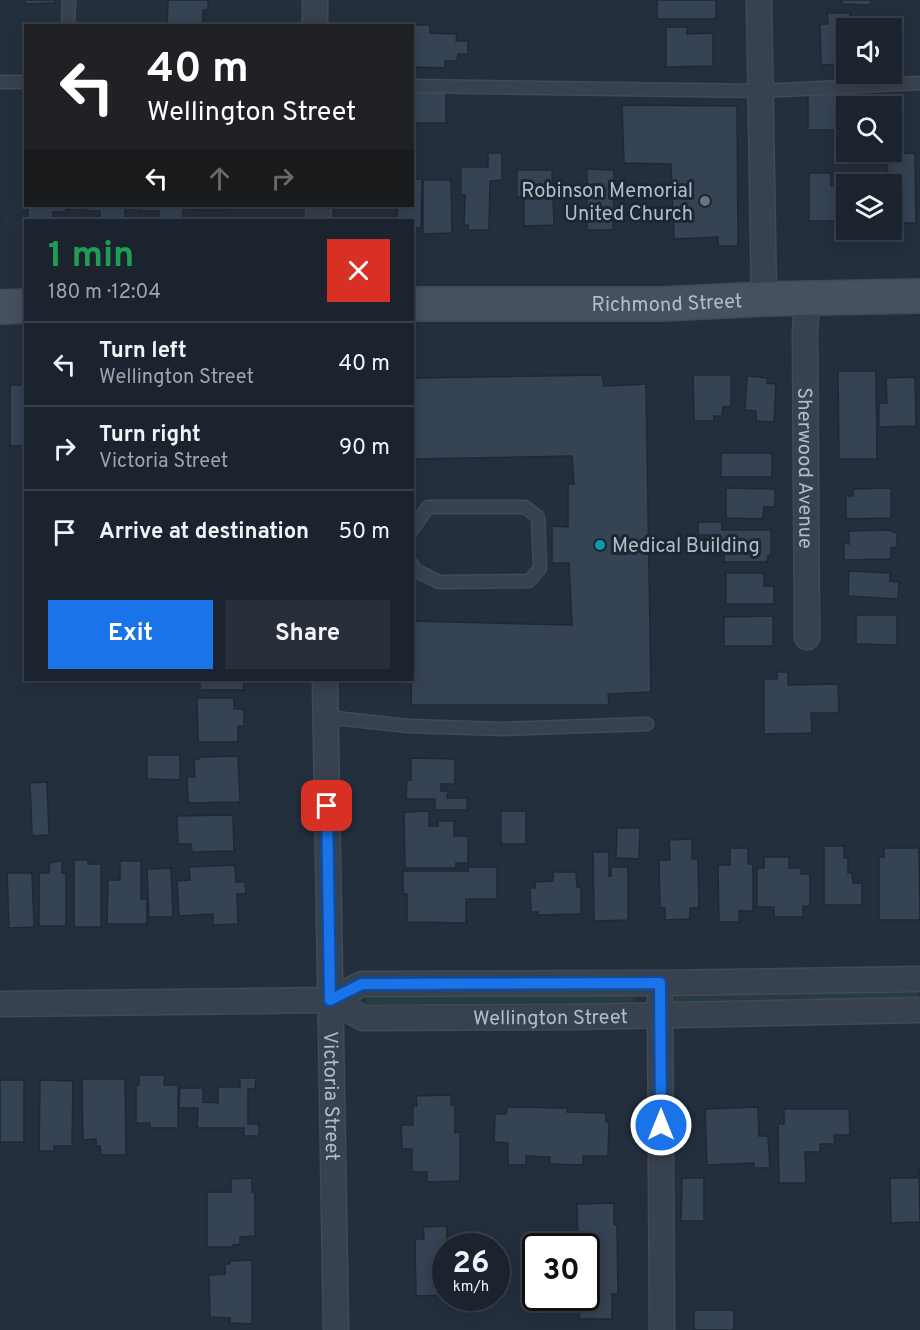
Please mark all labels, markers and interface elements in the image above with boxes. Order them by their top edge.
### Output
map controls [836,18,902,240]
button: sound [836,18,902,84]
text: 40 m [147,44,249,97]
icon: left [48,48,126,126]
text: Wellington Street [147,96,356,130]
button: search [836,96,902,162]
icon: left [140,162,173,195]
icon: ahead [203,162,236,195]
icon: right [266,162,299,195]
button: layers [836,174,902,240]
place label: Robinson Memorial United Church [521,179,693,228]
marker: Robinson Memorial United Church [698,194,712,208]
text: 1 min [48,234,134,280]
button: close [327,239,390,302]
text: 180 m · 12:04 [48,280,161,306]
street label: Richmond Street [592,289,743,319]
text: Turn left [99,338,187,365]
icon: left [48,348,81,381]
text: 40 m [338,351,390,378]
text: Wellington Street [99,365,254,391]
street label: Sherwood Avenue [790,387,817,549]
text: Turn right [99,422,201,449]
icon: right [48,432,81,465]
text: 90 m [339,435,390,462]
text: Victoria Street [99,449,228,475]
icon: arrive [48,516,81,549]
text: Arrive at destination [99,519,309,546]
text: 50 m [338,519,390,546]
place label: Medical Building [612,534,760,560]
marker: Medical Building [593,538,607,552]
button: Exit [48,600,213,669]
button: Share [225,600,390,669]
pin [301,780,352,831]
icon: arrive [310,789,343,822]
street label: Wellington Street [473,1005,628,1032]
street label: Victoria Street [316,1031,344,1161]
position arrow [629,1093,693,1157]
speed limit sign: 30 [522,1233,600,1311]
text: 26 [453,1246,489,1283]
text: km/h [453,1278,489,1297]

